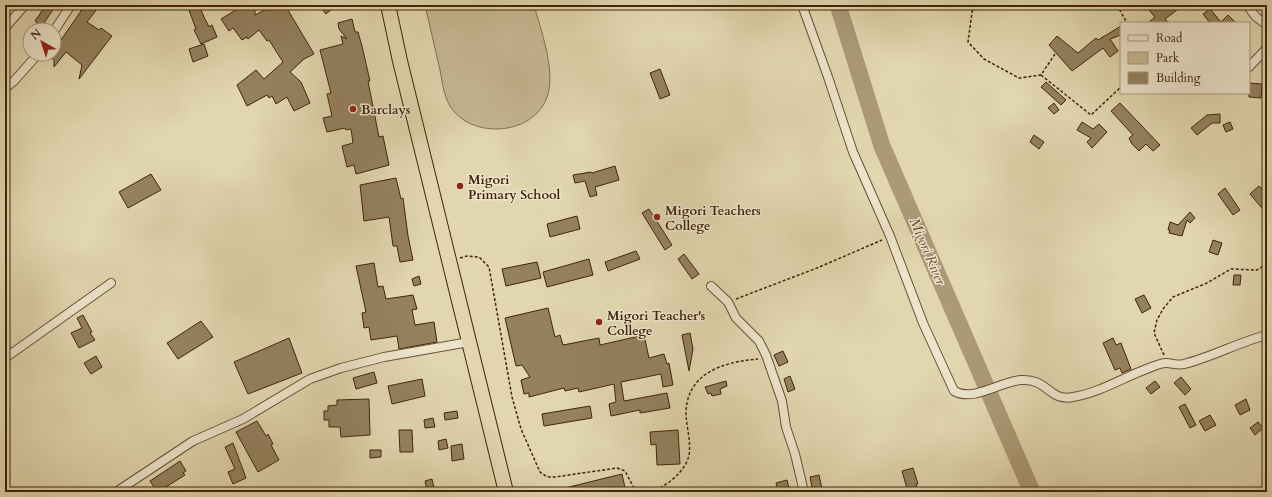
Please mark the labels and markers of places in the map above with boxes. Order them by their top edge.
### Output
place label: Barclays [361,101,411,119]
marker: Barclays [348,104,358,114]
place label: Migori Primary School [468,171,561,204]
marker: Migori Primary School [455,181,465,191]
place label: Migori Teachers College [665,202,761,235]
marker: Migori Teachers College [652,212,662,222]
place label: Migori Teacher's College [607,307,706,340]
marker: Migori Teacher's College [594,317,604,327]

